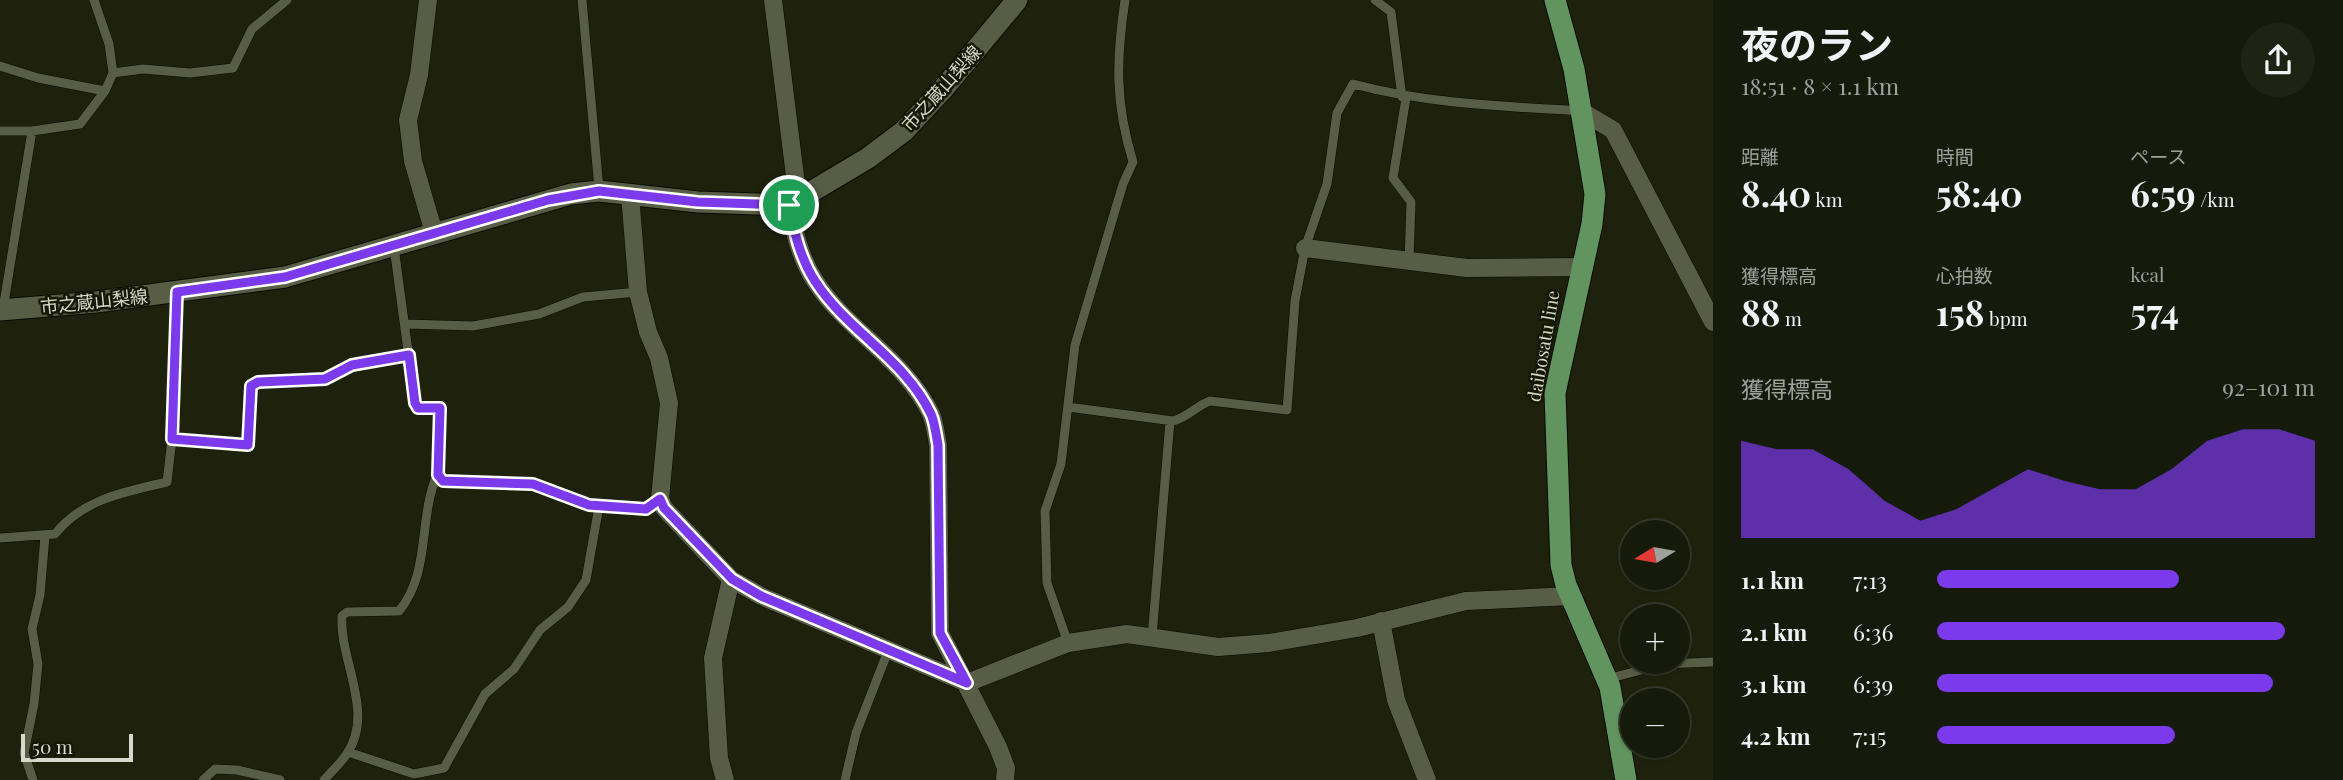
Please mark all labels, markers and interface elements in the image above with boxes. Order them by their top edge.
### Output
text: 夜のラン [1741,18,1893,69]
button: share [2241,23,2315,97]
street label: 市之蔵山梨線 [896,40,986,136]
text: 18:51 · 8 × 1.1 km [1741,70,1899,101]
text: 距離 [1741,143,1779,169]
text: 時間 [1936,143,1974,169]
text: ペース [2130,143,2186,169]
text: 8.40 [1741,169,1811,216]
text: 58:40 [1936,169,2023,216]
text: 6:59 [2130,169,2196,216]
pin [759,175,819,235]
icon: arrive [770,186,808,224]
text: km [1811,186,1843,212]
text: /km [2196,186,2235,212]
text: kcal [2130,261,2164,287]
text: 獲得標高 [1741,262,1817,288]
text: 心拍数 [1936,262,1993,288]
street label: 市之蔵山梨線 [39,283,149,319]
text: 574 [2130,287,2179,334]
street label: daibosatu line [1521,288,1565,404]
text: 88 [1741,288,1780,335]
text: 158 [1936,288,1984,335]
text: m [1780,305,1802,331]
text: bpm [1984,305,2028,331]
text: 92–101 m [2222,371,2315,402]
text: 獲得標高 [1741,373,1833,404]
north arrow [1620,520,1690,590]
map controls [1620,520,1690,758]
text: 1.1 km [1741,564,1804,595]
text: 7:13 [1853,564,1887,595]
button: + [1620,604,1690,674]
text: 2.1 km [1741,616,1807,647]
text: 6:36 [1853,616,1893,647]
text: 3.1 km [1741,668,1807,699]
text: 6:39 [1853,668,1893,699]
button: − [1620,688,1690,758]
text: 4.2 km [1741,720,1811,751]
text: 7:15 [1853,720,1886,751]
scale bar [21,731,133,763]
text: 50 m [32,733,73,759]

